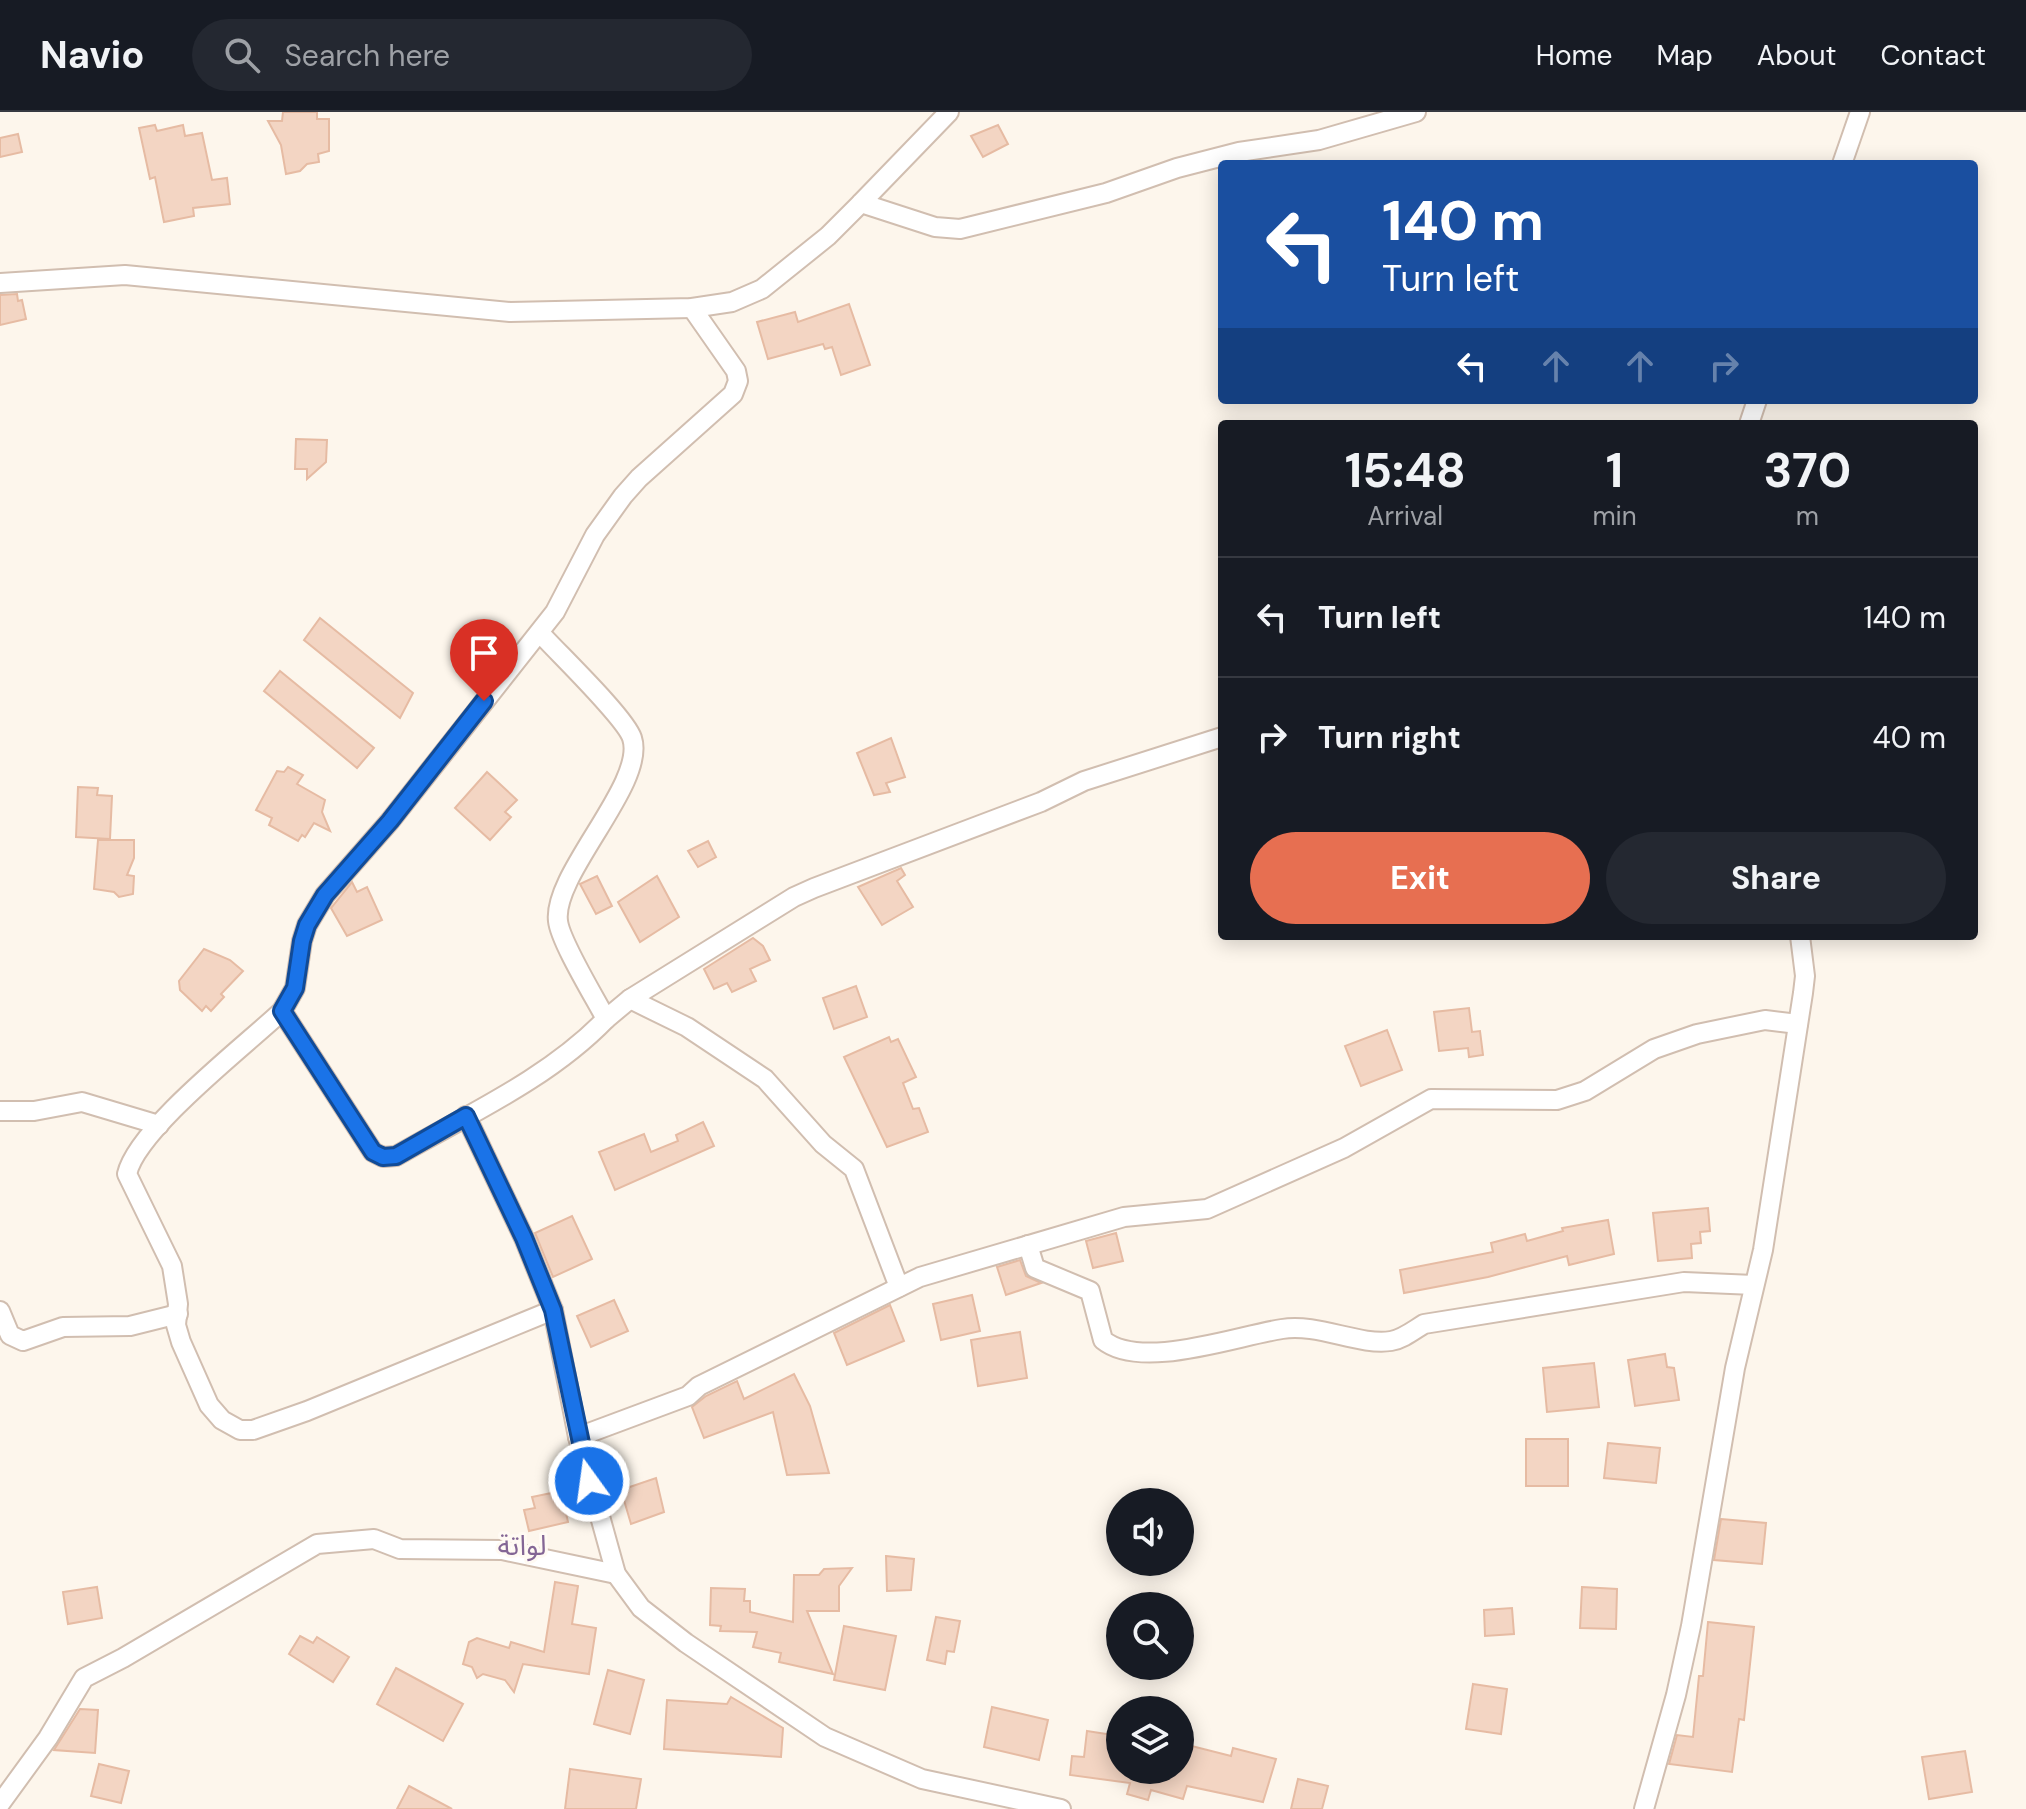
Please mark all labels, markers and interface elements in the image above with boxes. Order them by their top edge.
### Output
search box [192,19,752,91]
text: Navio [40,30,144,80]
icon: search [220,33,264,77]
text: Search here [284,36,450,75]
text: Home [1536,37,1612,74]
text: Map [1656,37,1713,74]
text: About [1757,37,1836,74]
text: Contact [1880,37,1986,74]
text: 140 m [1382,184,1544,257]
icon: left [1250,192,1354,296]
text: Turn left [1382,255,1519,302]
icon: left [1450,344,1494,388]
icon: ahead [1534,344,1578,388]
icon: ahead [1618,344,1662,388]
icon: right [1702,344,1746,388]
text: 15:48 [1345,439,1466,502]
text: 1 [1606,439,1623,502]
text: 370 [1763,439,1851,502]
text: Arrival [1367,499,1443,533]
text: min [1592,499,1637,533]
text: m [1796,499,1819,533]
icon: left [1250,595,1294,639]
text: Turn left [1318,598,1441,637]
text: 140 m [1863,598,1946,637]
pin [450,619,518,701]
icon: arrive [462,631,506,675]
icon: right [1250,715,1294,759]
text: Turn right [1318,718,1461,757]
text: 40 m [1873,718,1946,757]
button: Exit [1250,832,1590,924]
button: Share [1606,832,1946,924]
position arrow [547,1439,631,1523]
map controls [1106,1488,1194,1784]
button: sound [1106,1488,1194,1576]
district label: لواتة [497,1527,547,1564]
button: search [1106,1592,1194,1680]
button: layers [1106,1696,1194,1784]

